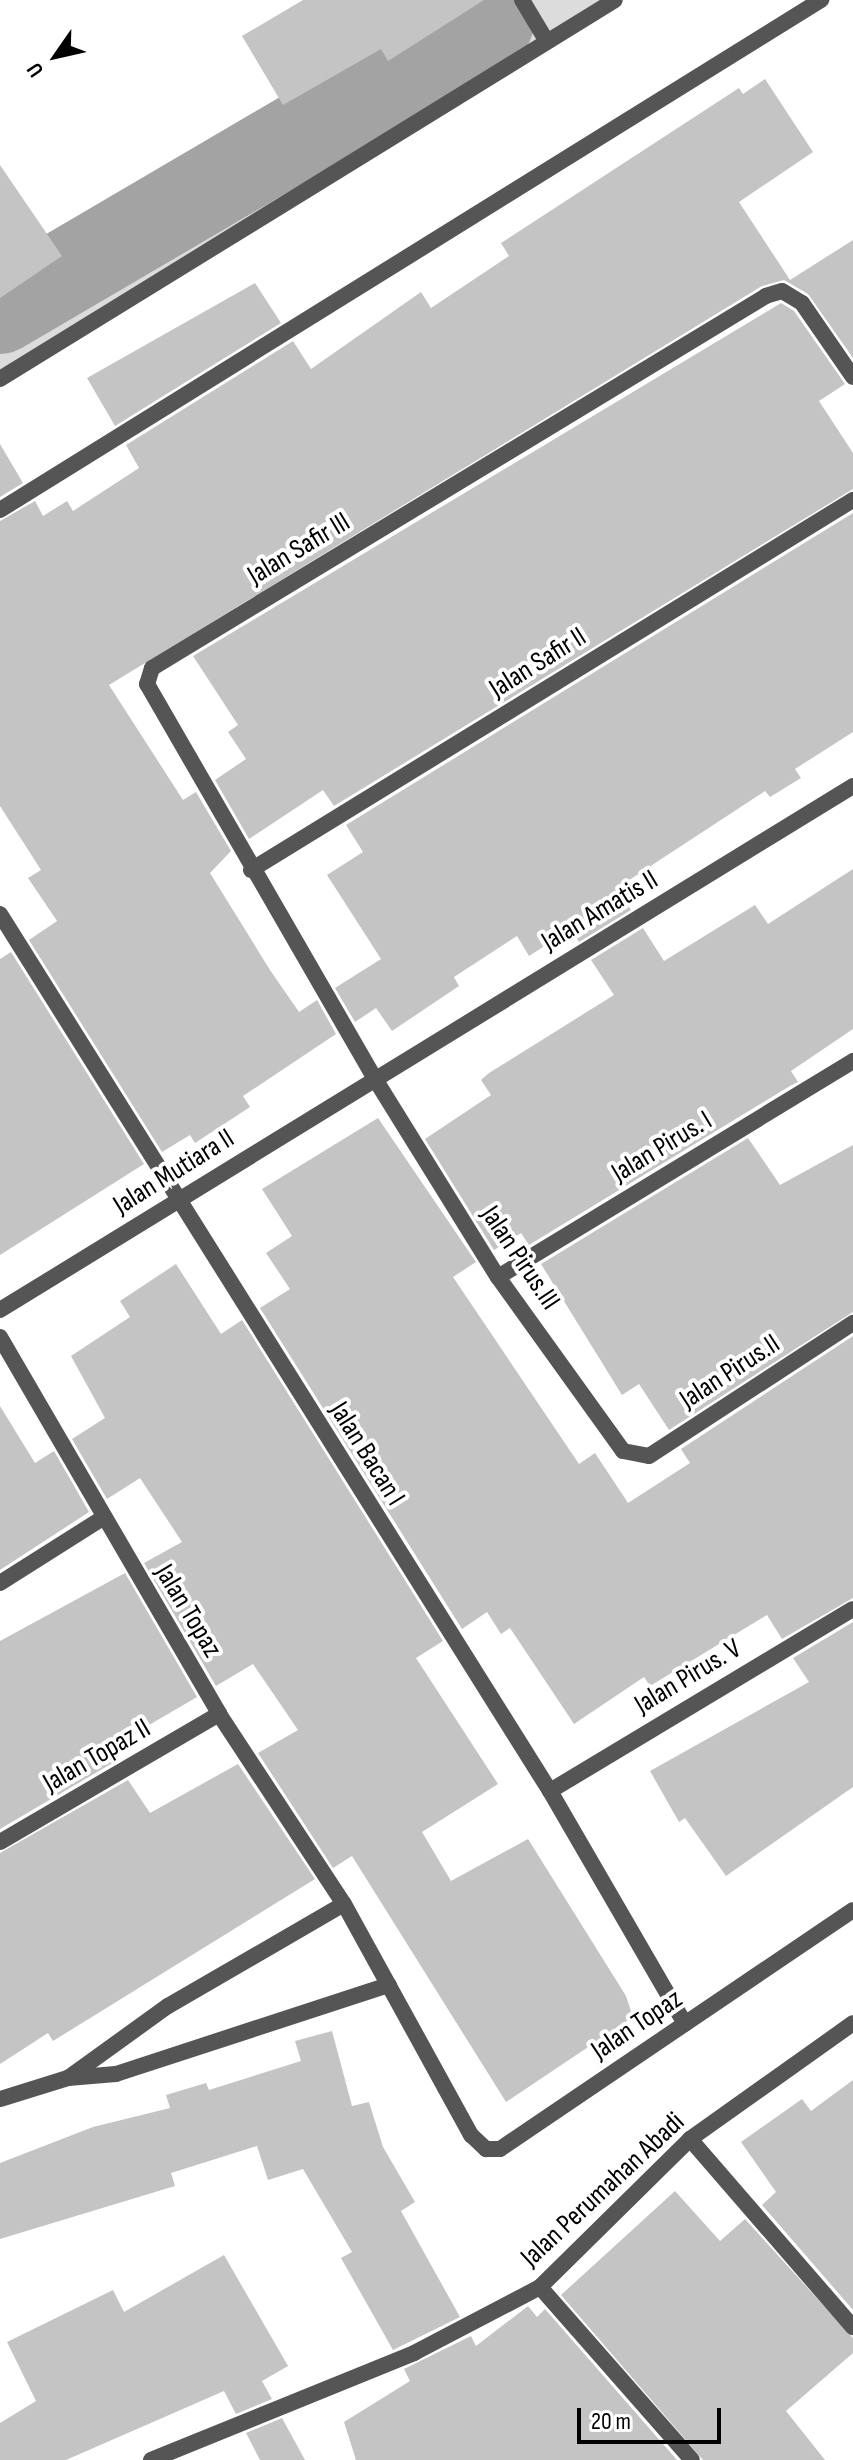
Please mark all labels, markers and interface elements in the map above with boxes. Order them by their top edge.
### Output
north arrow [16,16,96,96]
text: U [21,57,50,82]
street label: Jalan Safir III [242,505,356,593]
street label: Jalan Safir II [483,620,593,706]
street label: Jalan Amatis II [536,863,664,959]
street label: Jalan Pirus. I [606,1104,718,1190]
street label: Jalan Mutiara II [107,1122,241,1222]
street label: Jalan Pirus.III [473,1200,567,1316]
street label: Jalan Pirus.II [674,1327,786,1417]
street label: Jalan Bacan I [322,1396,412,1512]
street label: Jalan Topaz [147,1558,229,1664]
street label: Jalan Pirus. V [629,1632,747,1722]
street label: Jalan Topaz II [37,1712,157,1800]
street label: Jalan Topaz [585,1982,689,2068]
street label: Jalan Perumahan Abadi [514,2106,692,2274]
scale bar [581,2392,725,2442]
text: 20 m [591,2407,631,2436]

